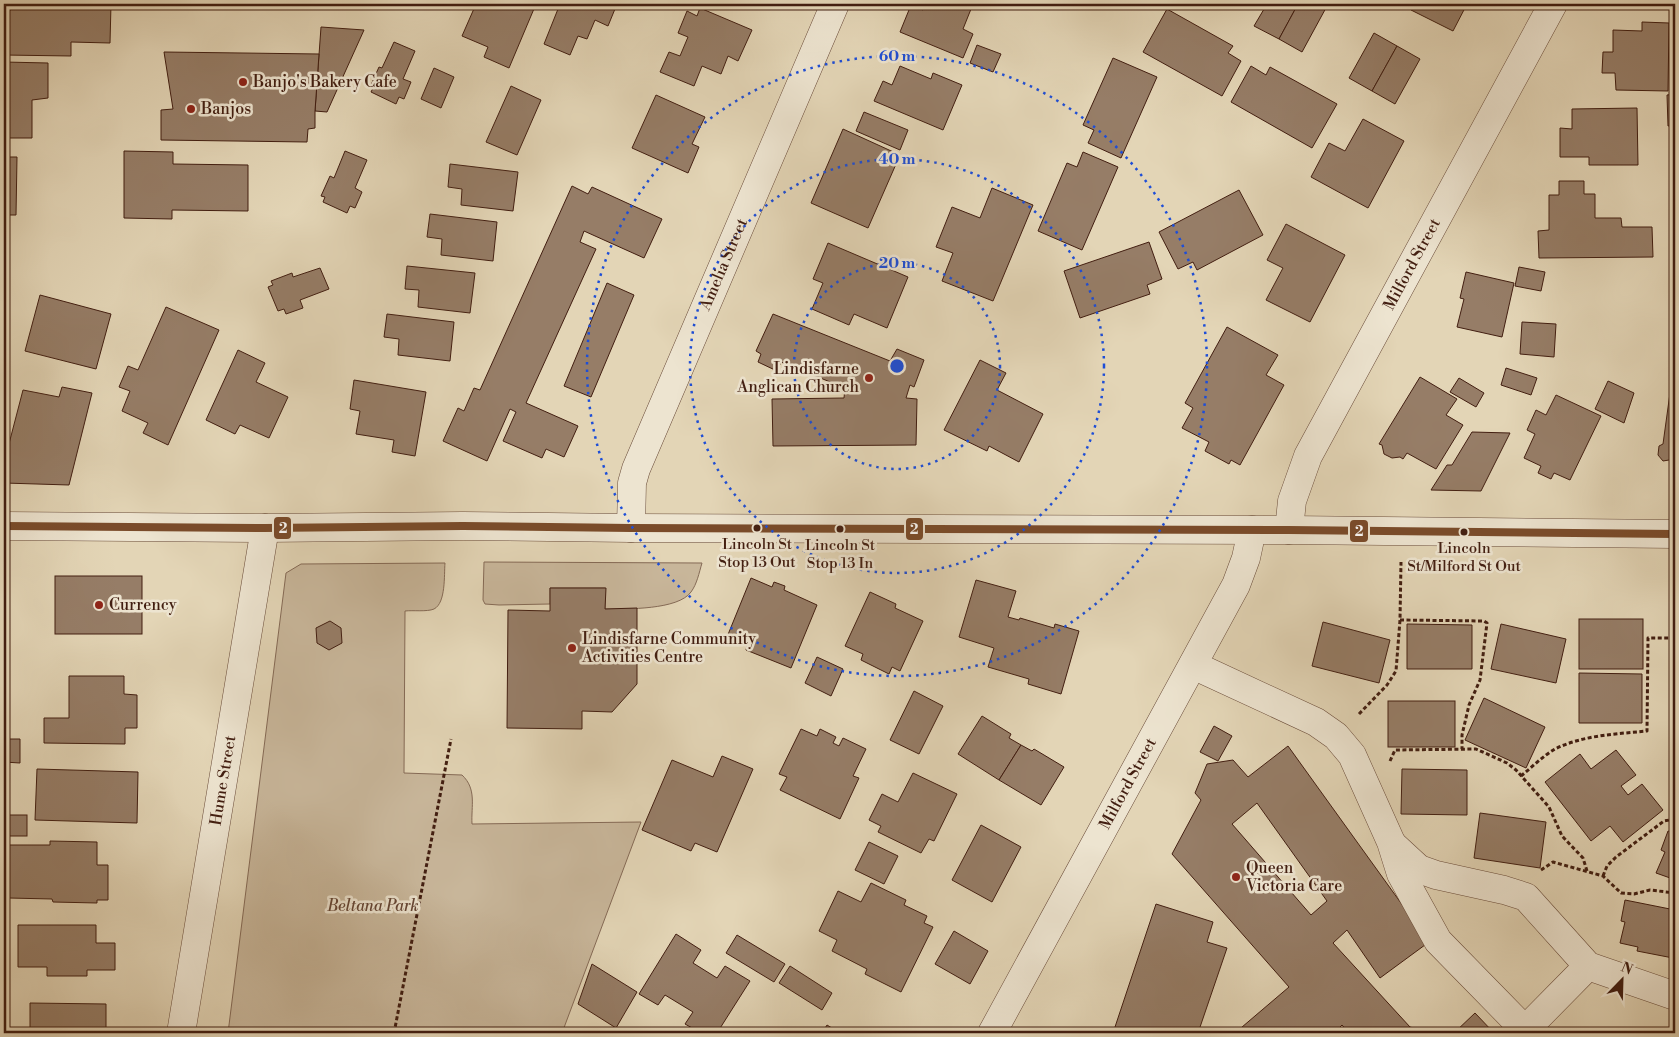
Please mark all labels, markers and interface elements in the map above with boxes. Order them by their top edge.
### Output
text: 60 m [879,47,916,66]
place label: Banjo's Bakery Cafe [252,72,397,92]
marker: Banjo's Bakery Cafe [237,76,249,88]
place label: Banjos [200,99,251,119]
marker: Banjos [185,103,197,115]
text: 40 m [878,150,916,169]
street label: Amelia Street [695,215,752,314]
street label: Milford Street [1379,215,1445,314]
text: 20 m [879,254,916,273]
centre of rings [888,357,906,375]
place label: Lindisfarne Anglican Church [736,359,859,397]
marker: Lindisfarne Anglican Church [863,372,875,384]
line badge: 2 [273,516,292,540]
line badge: 2 [905,517,924,541]
line badge: 2 [1349,519,1369,543]
text: 2 [279,520,288,538]
text: 2 [910,521,919,539]
marker: Lincoln St Stop 13 Out [752,523,762,533]
text: 2 [1355,523,1364,541]
marker: Lincoln St Stop 13 In [835,524,845,534]
marker: Lincoln St/Milford St Out [1459,527,1469,537]
place label: Lincoln St Stop 13 Out [718,535,796,572]
place label: Lincoln St Stop 13 In [805,536,876,573]
place label: Lincoln St/Milford St Out [1407,539,1521,576]
place label: Currency [109,595,177,615]
marker: Currency [93,599,105,611]
place label: Lindisfarne Community Activities Centre [581,629,756,667]
marker: Lindisfarne Community Activities Centre [566,642,578,654]
street label: Hume Street [206,734,240,827]
street label: Milford Street [1095,734,1161,833]
place label: Queen Victoria Care [1245,858,1342,896]
marker: Queen Victoria Care [1230,871,1242,883]
park label: Beltana Park [326,896,419,916]
north arrow [1596,954,1646,1004]
text: N [1618,959,1635,979]

